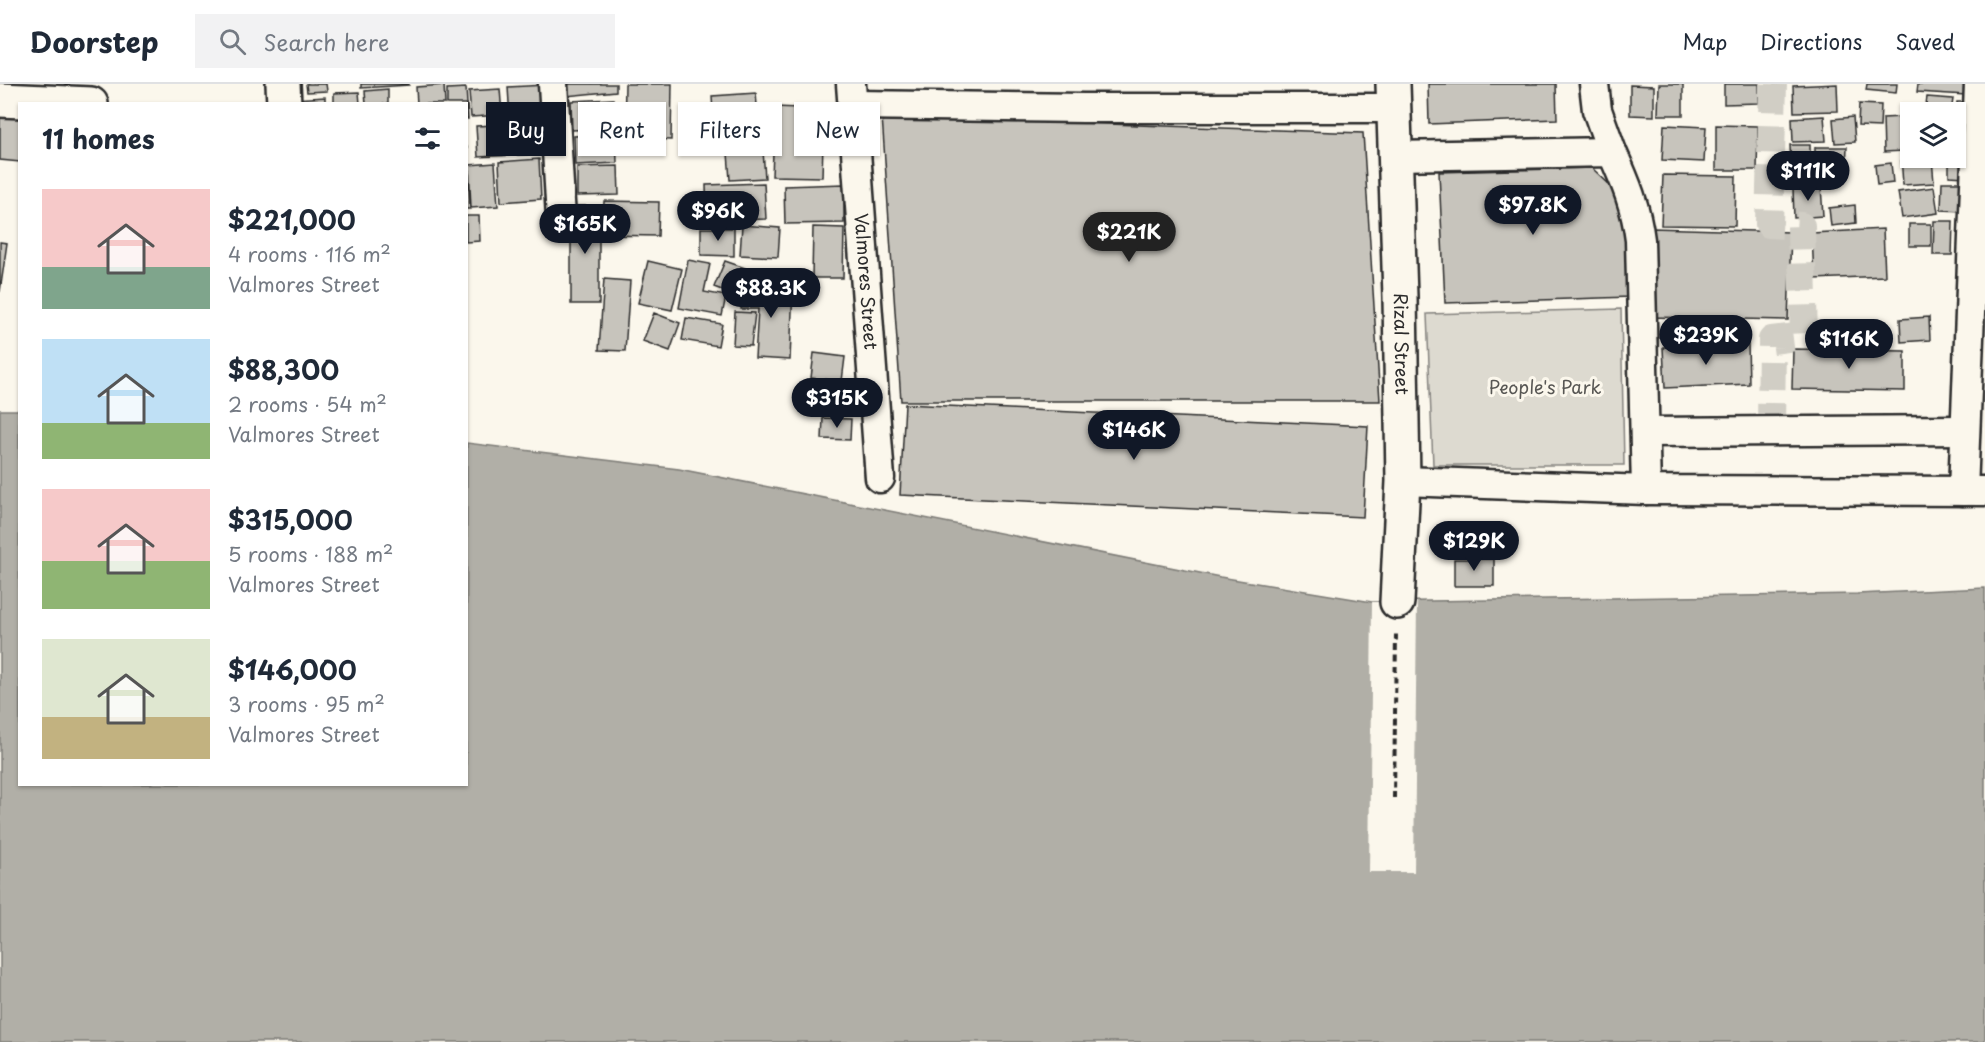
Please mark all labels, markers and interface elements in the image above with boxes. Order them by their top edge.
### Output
search box [195,14,615,68]
text: Doorstep [30,20,159,63]
icon: search [216,25,249,58]
text: Search here [264,25,389,58]
text: Map [1682,25,1727,57]
text: Directions [1760,25,1862,57]
text: Saved [1895,25,1955,57]
chip: Buy [486,102,566,156]
chip: Rent [578,102,666,156]
chip: Filters [678,102,782,156]
chip: New [794,102,880,156]
map controls [1900,102,1966,168]
button: layers [1900,102,1966,168]
text: 11 homes [42,119,155,158]
icon: filters [411,122,444,155]
pin: $111K [1766,151,1850,202]
text: $111K [1780,155,1836,185]
pin: $97.8K [1484,185,1582,236]
text: $97.8K [1498,189,1568,219]
pin: $96K [682,191,754,242]
text: $96K [691,195,745,225]
text: $221,000 [228,200,356,239]
pin: $165K [543,204,627,255]
text: $165K [553,208,617,238]
street label: Valmores Street [849,212,886,351]
pin: $221K [1087,212,1171,263]
icon: home [90,213,162,285]
text: $221K [1097,216,1161,246]
text: 4 rooms · 116 m² [228,239,391,269]
pin: $88.3K [722,268,820,319]
text: Valmores Street [228,269,380,299]
text: $88.3K [735,272,807,302]
street label: Rizal Street [1388,293,1417,395]
pin: $239K [1664,315,1748,366]
text: $239K [1673,319,1739,349]
pin: $116K [1807,319,1891,370]
text: $116K [1819,323,1879,353]
text: $88,300 [228,350,339,389]
icon: home [90,363,162,435]
park label: People's Park [1489,373,1602,400]
pin: $315K [795,378,879,429]
text: $315K [806,382,868,412]
text: 2 rooms · 54 m² [228,389,387,419]
pin: $146K [1092,410,1176,461]
text: $146K [1102,414,1166,444]
text: Valmores Street [228,419,380,449]
text: $315,000 [228,500,353,539]
icon: home [90,513,162,585]
pin: $129K [1432,521,1516,572]
text: $129K [1443,525,1505,555]
text: 5 rooms · 188 m² [228,539,393,569]
text: Valmores Street [228,569,380,599]
text: $146,000 [228,650,357,689]
icon: home [90,663,162,735]
text: 3 rooms · 95 m² [228,689,385,719]
text: Valmores Street [228,719,380,749]

